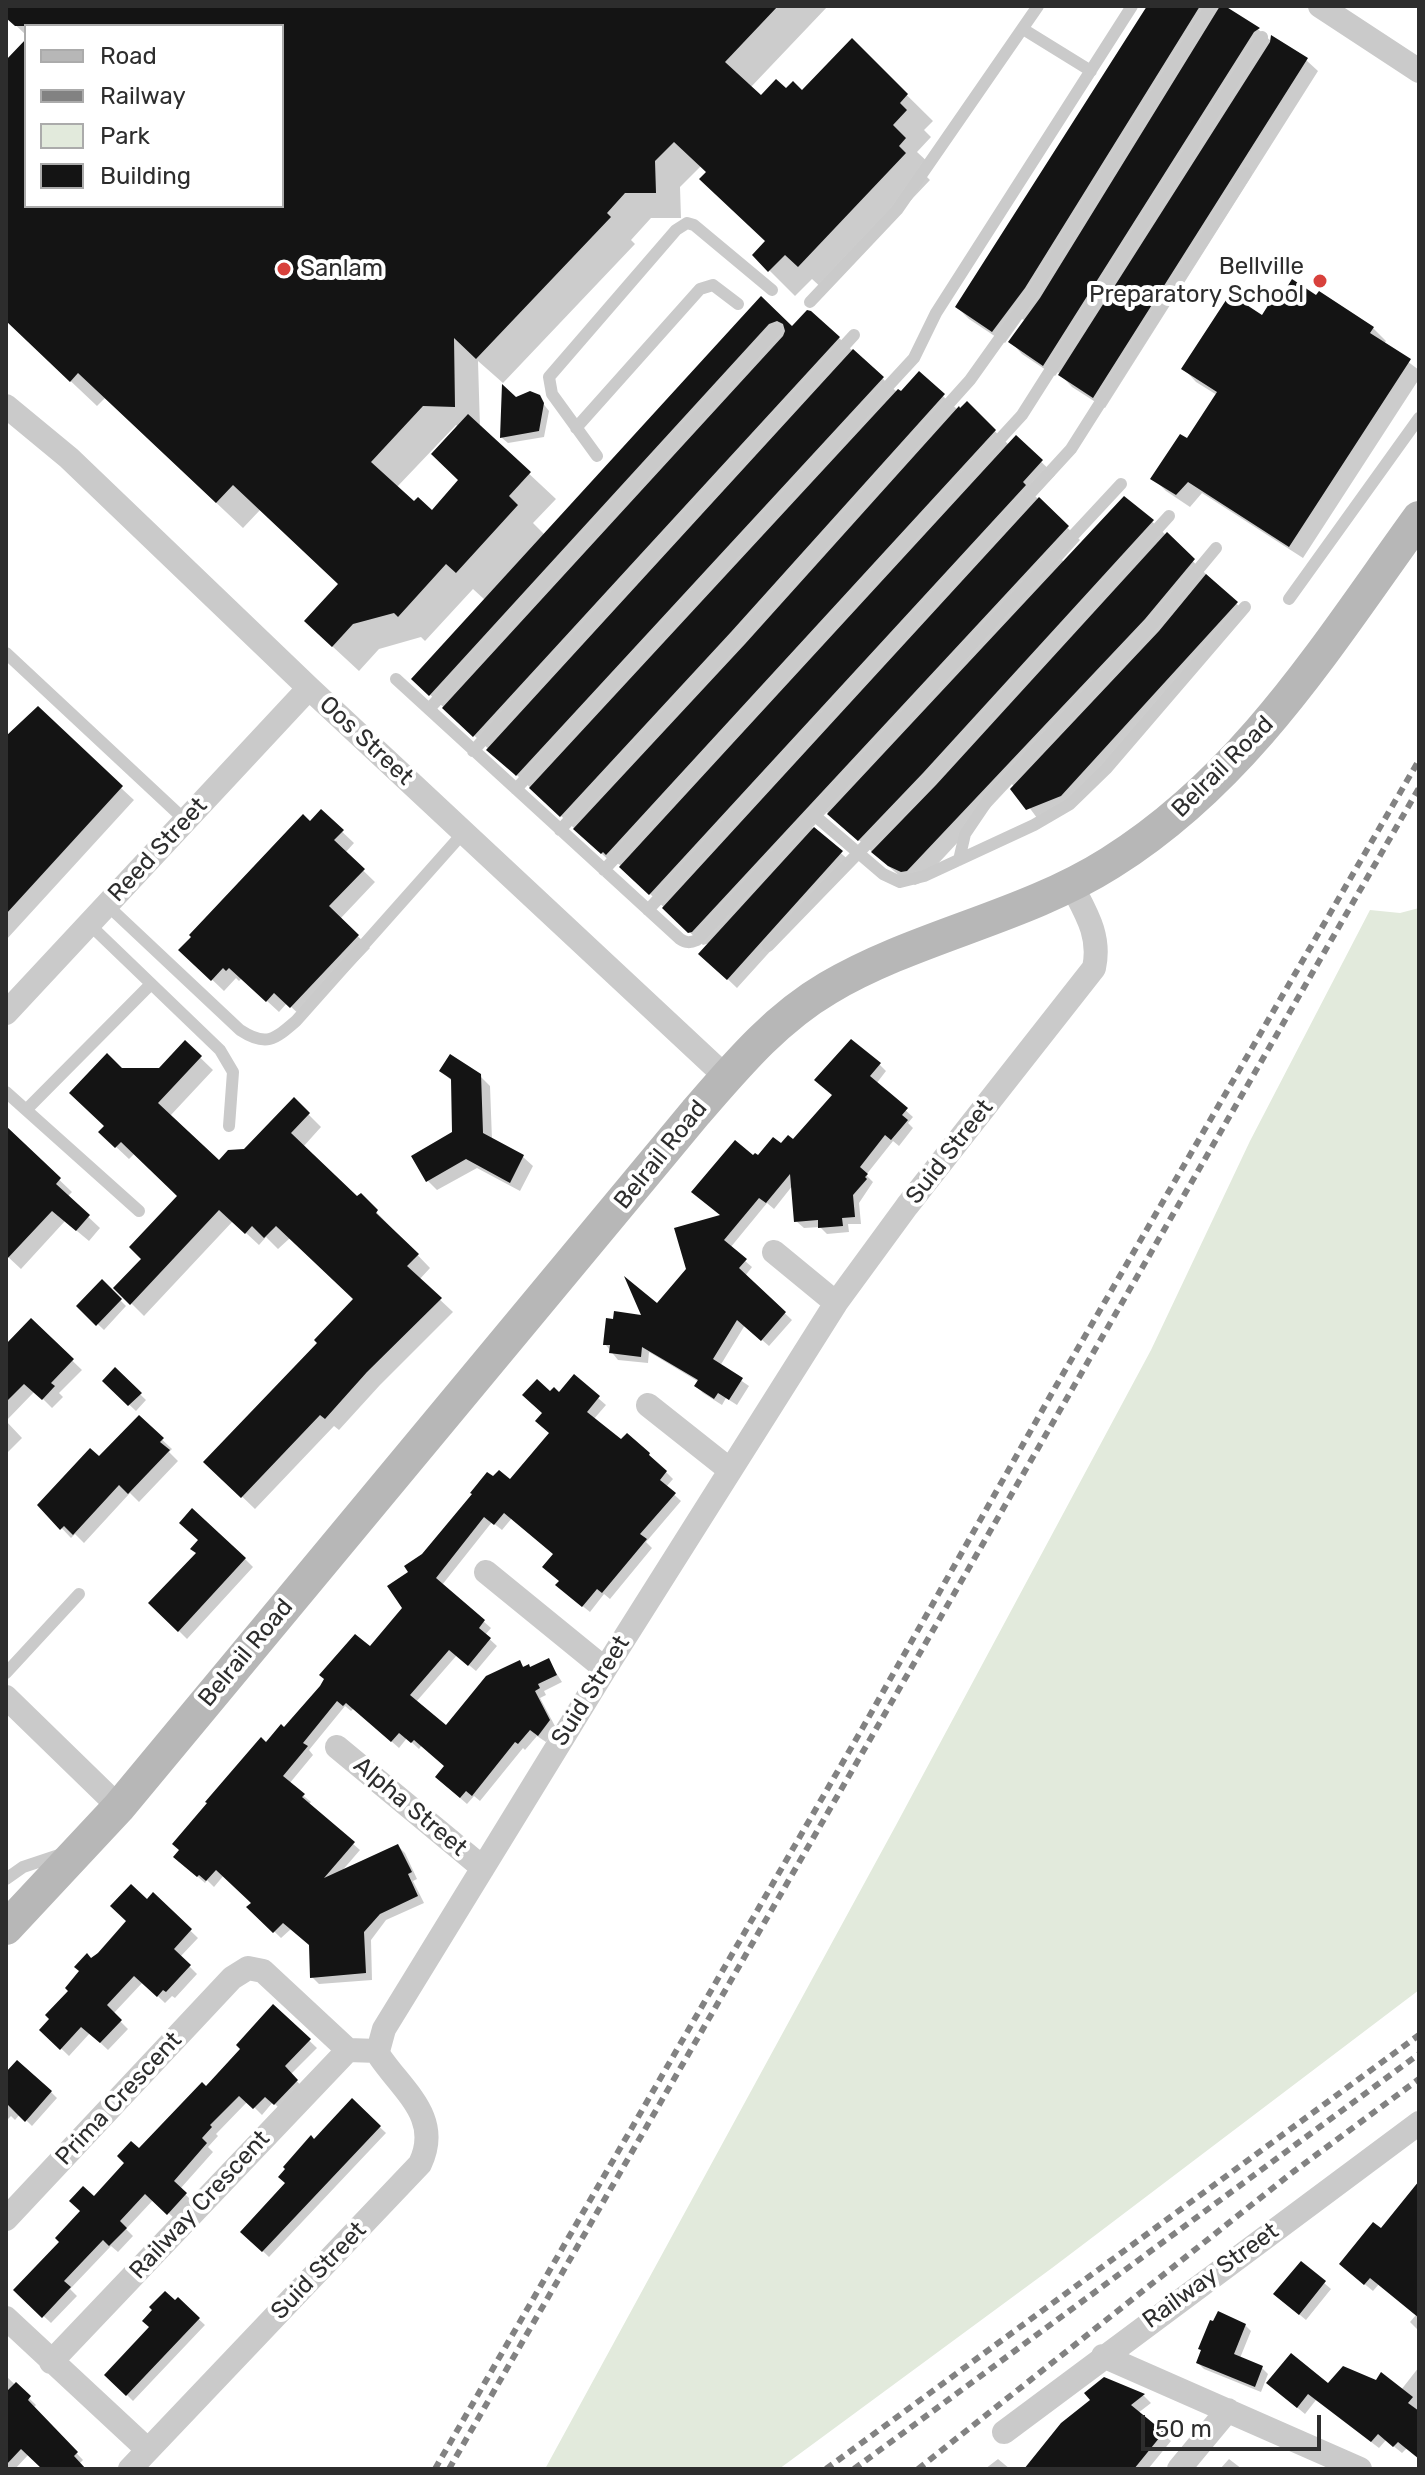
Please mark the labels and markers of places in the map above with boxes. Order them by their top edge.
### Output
place label: Bellville Preparatory School [1089,253,1304,309]
place label: Sanlam [300,255,383,283]
marker: Sanlam [275,260,293,278]
marker: Bellville Preparatory School [1311,272,1329,290]

